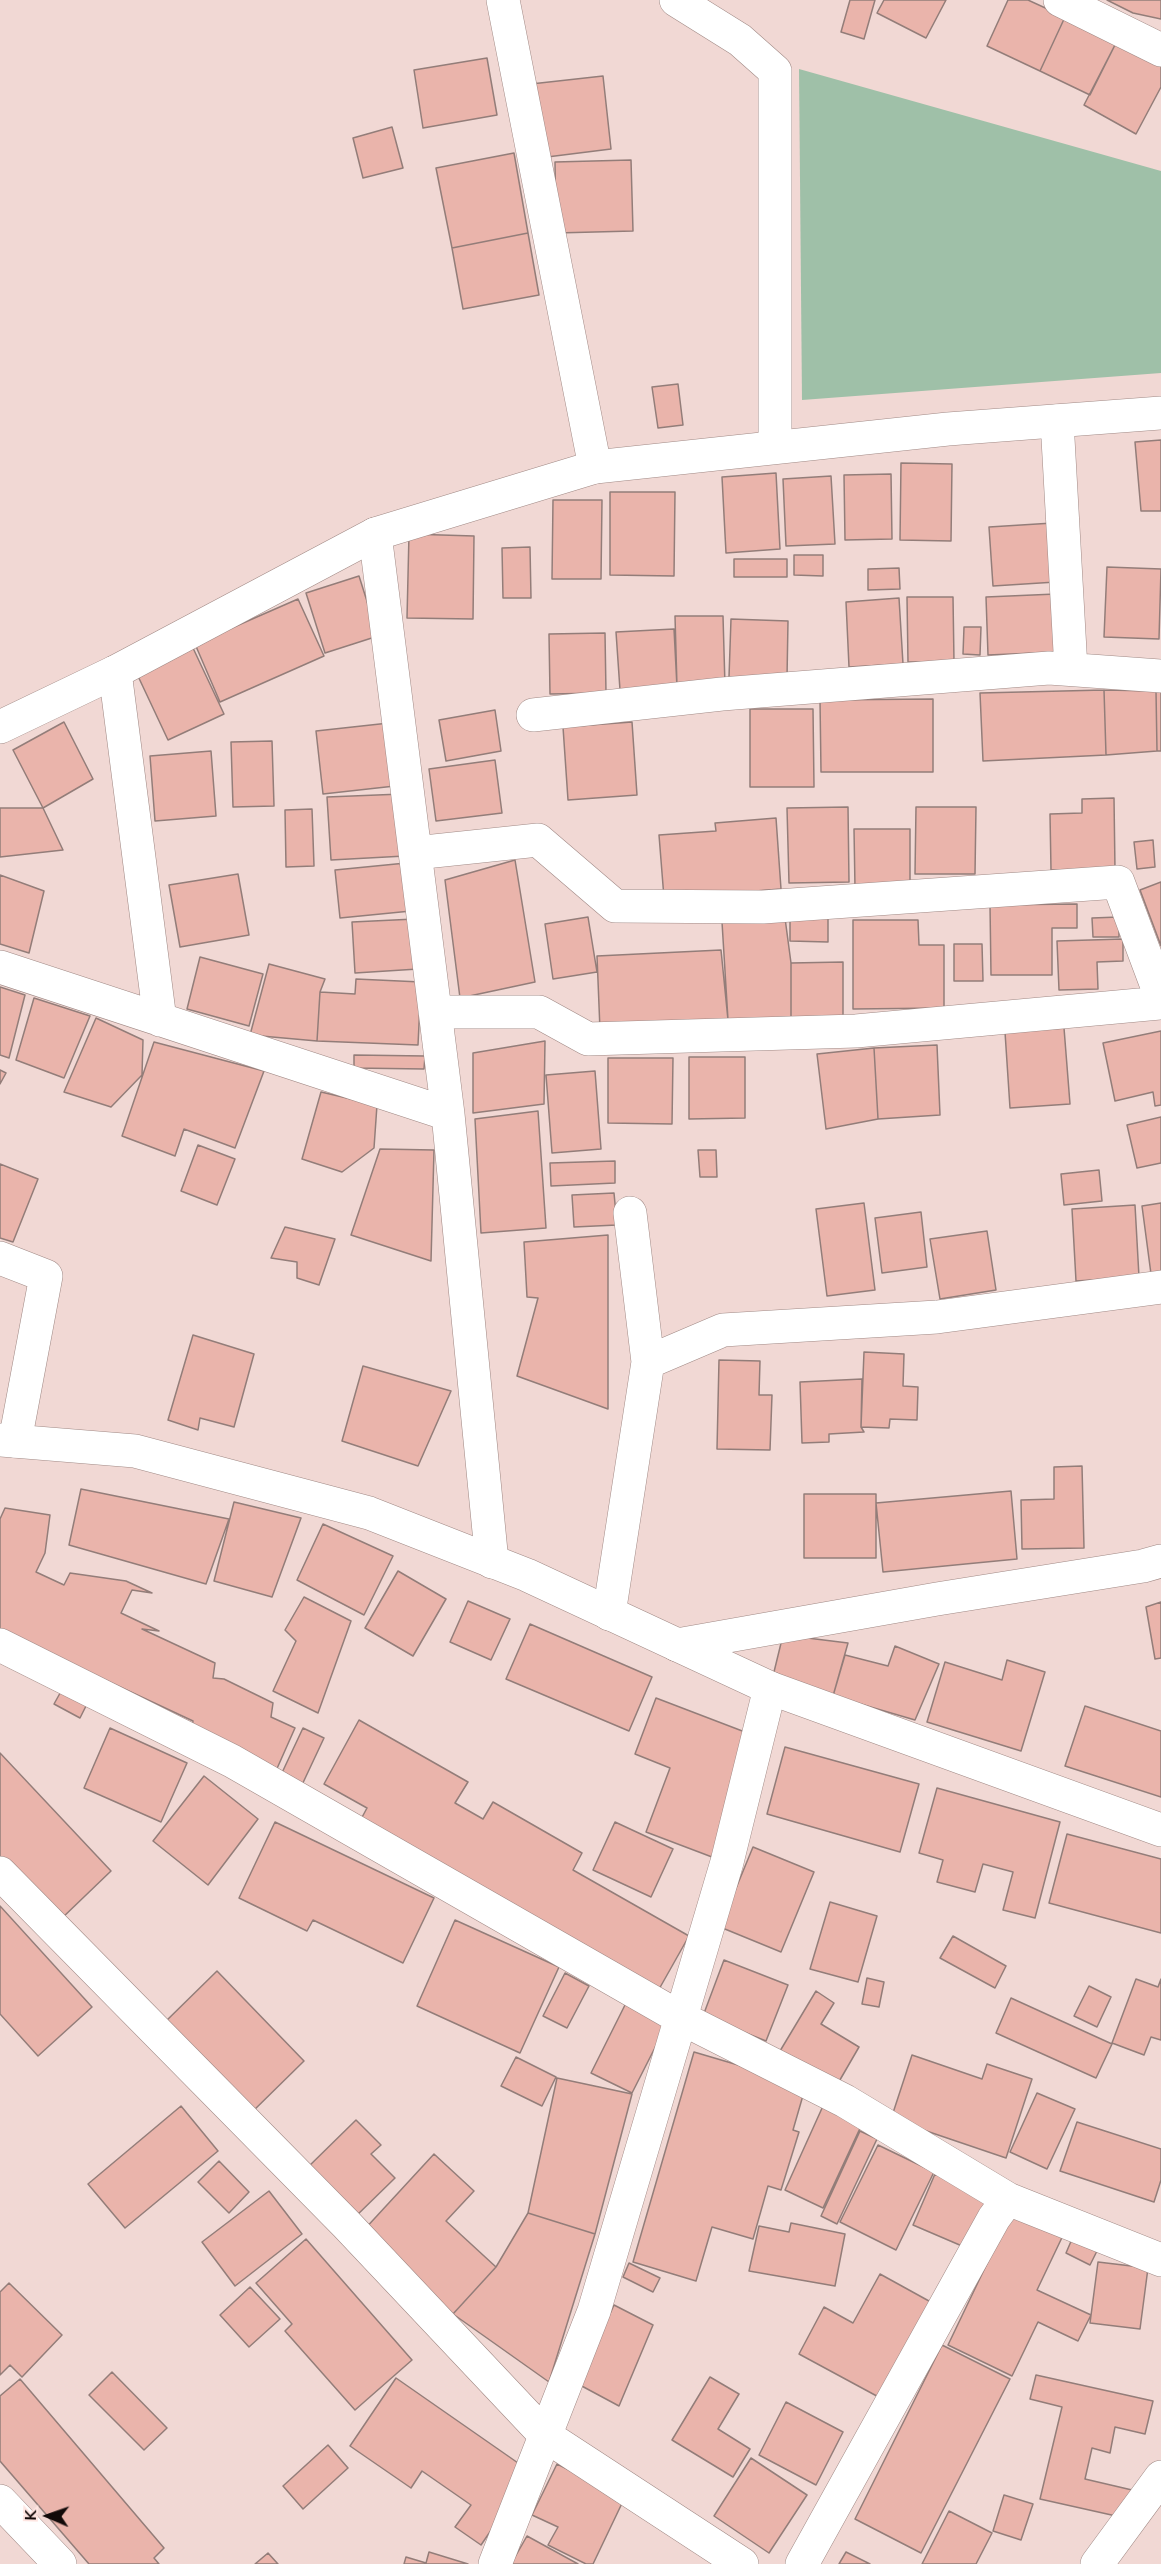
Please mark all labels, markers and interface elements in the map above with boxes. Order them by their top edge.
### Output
north arrow [18,2486,78,2546]
text: K [20,2510,40,2521]

